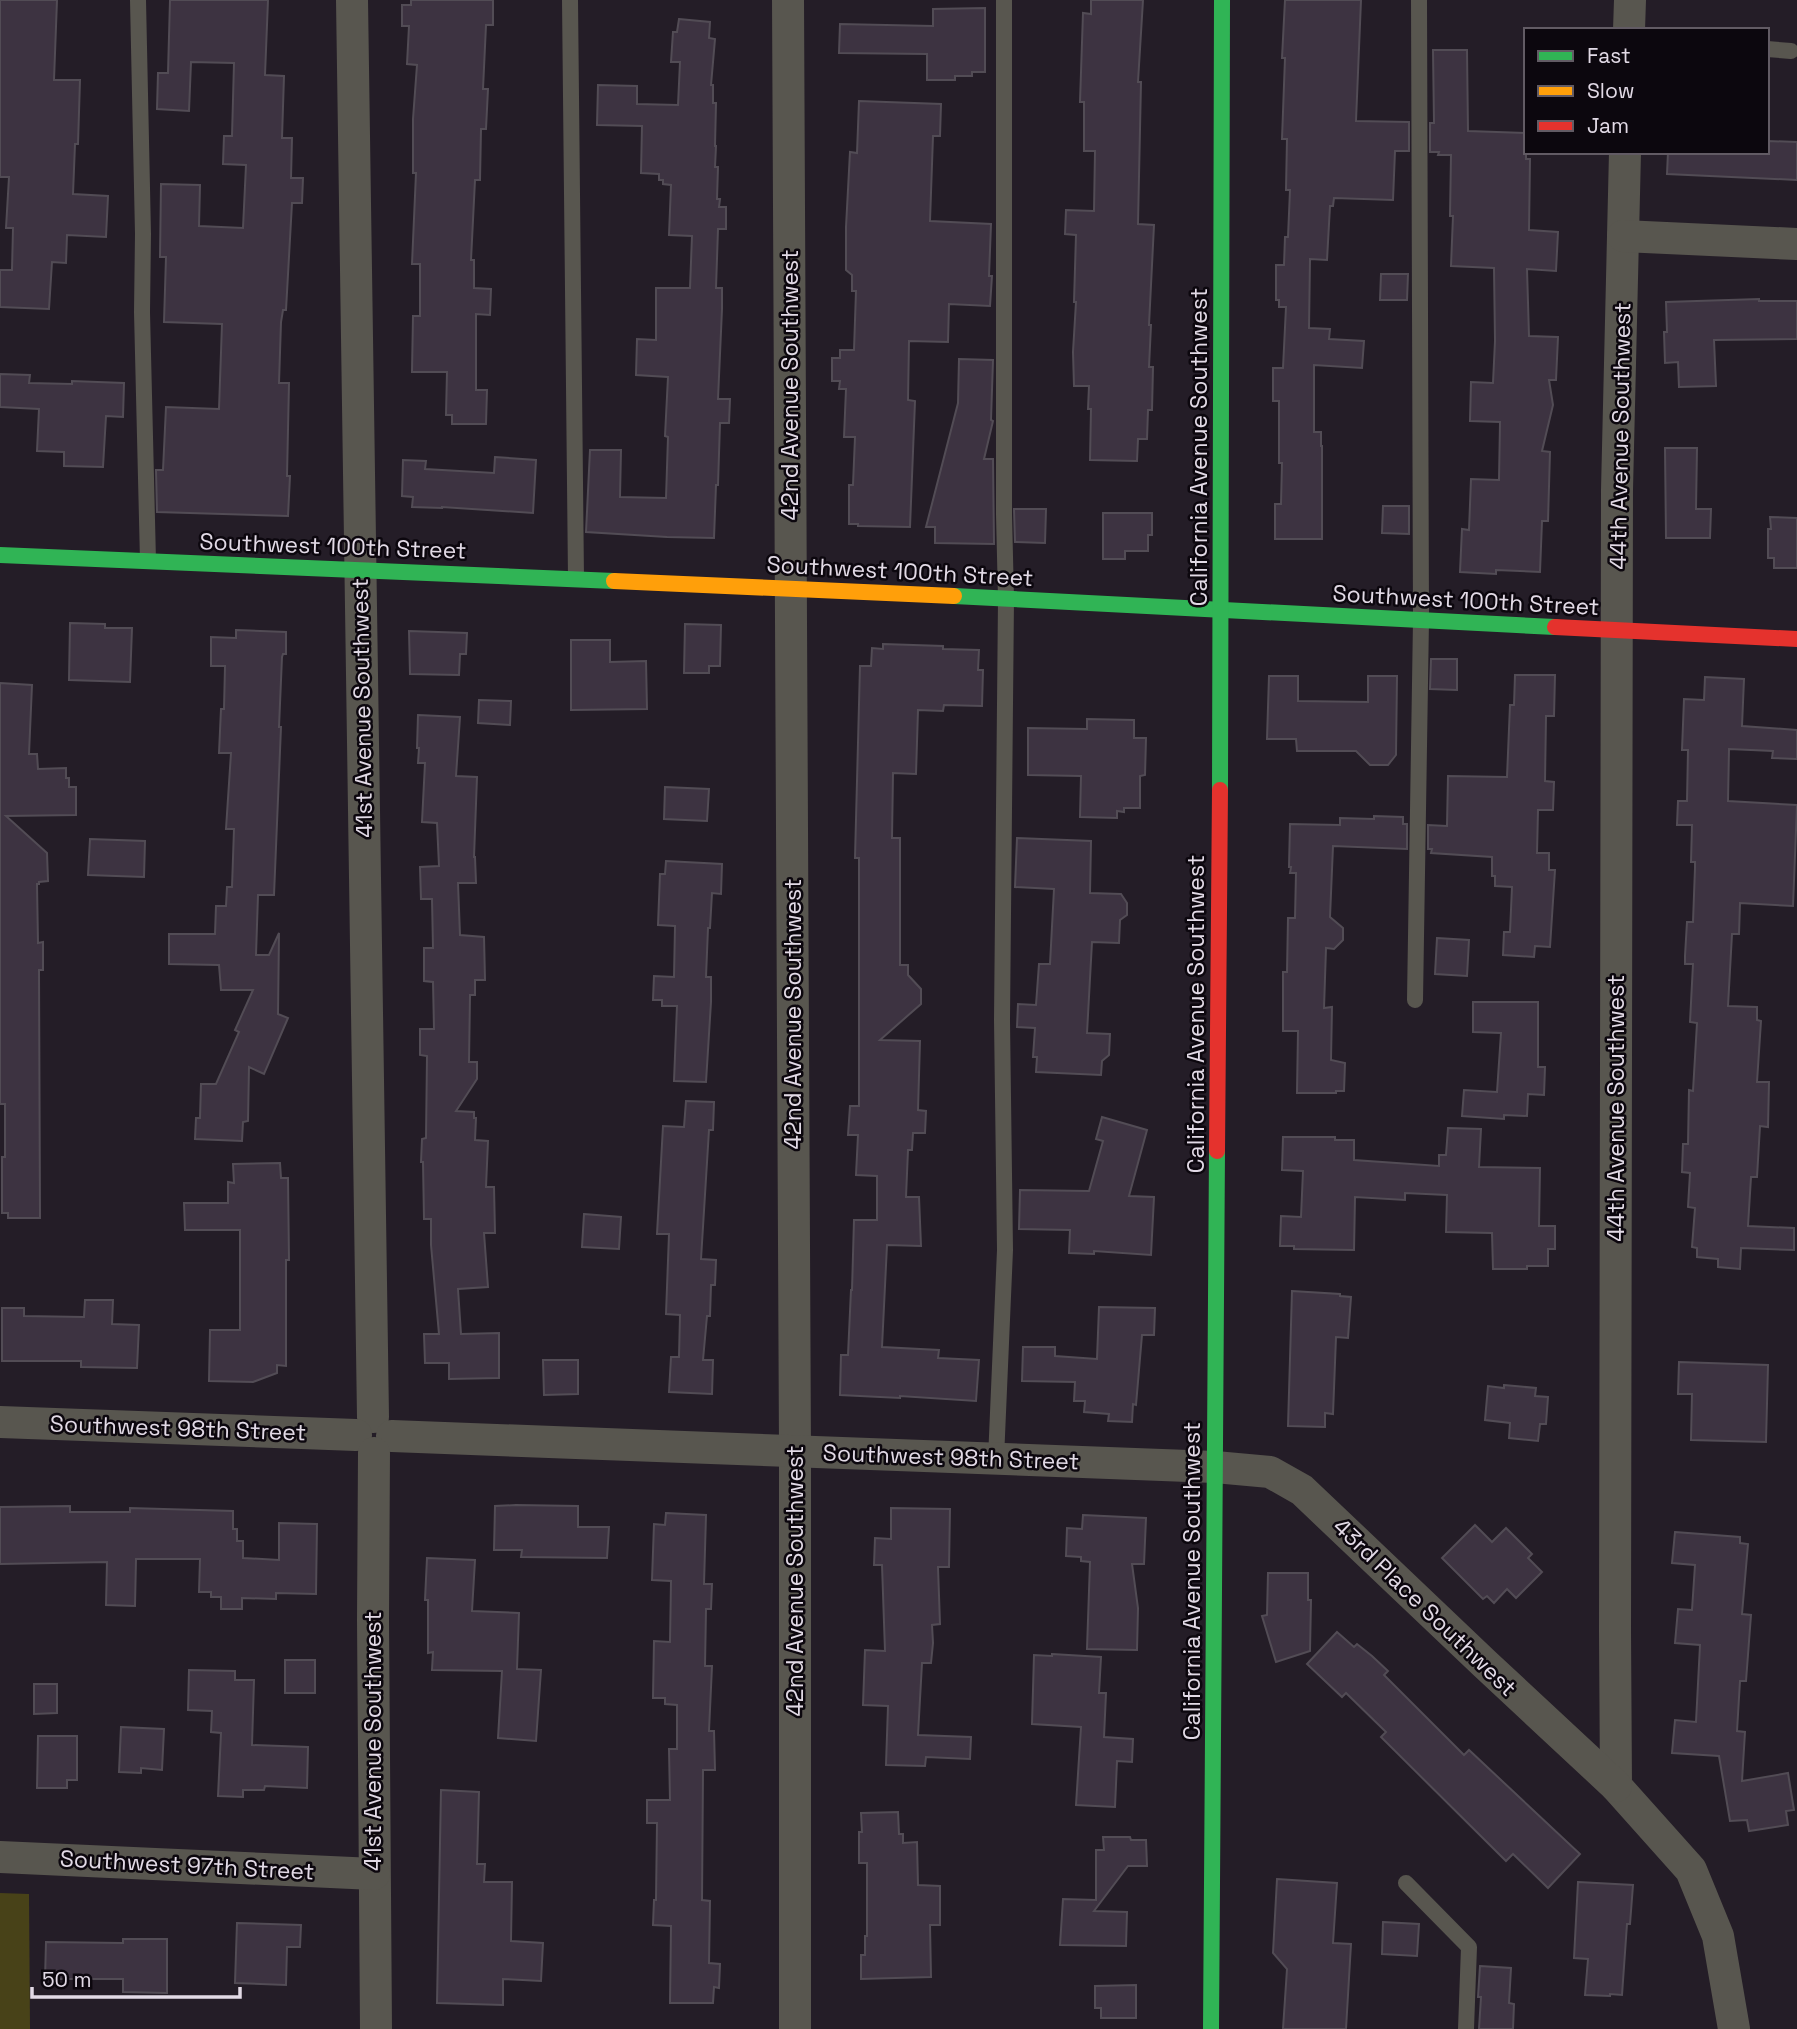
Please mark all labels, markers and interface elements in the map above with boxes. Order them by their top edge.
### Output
legend [1524,28,1769,154]
text: Fast [1587,42,1631,69]
text: Slow [1587,77,1635,104]
text: Jam [1587,112,1629,139]
street label: 42nd Avenue Southwest [775,249,805,521]
street label: California Avenue Southwest [1184,288,1214,606]
street label: 44th Avenue Southwest [1603,302,1637,570]
street label: Southwest 100th Street [199,526,467,566]
street label: Southwest 100th Street [766,549,1034,593]
street label: 41st Avenue Southwest [345,578,379,838]
street label: Southwest 100th Street [1332,578,1600,622]
street label: California Avenue Southwest [1181,855,1211,1173]
street label: 42nd Avenue Southwest [778,878,808,1150]
street label: 44th Avenue Southwest [1601,974,1631,1242]
street label: Southwest 98th Street [49,1409,307,1447]
street label: California Avenue Southwest [1177,1422,1207,1740]
street label: Southwest 98th Street [822,1438,1080,1476]
street label: 42nd Avenue Southwest [780,1445,810,1717]
street label: 43rd Place Southwest [1327,1511,1523,1703]
street label: 41st Avenue Southwest [358,1611,388,1871]
street label: Southwest 97th Street [59,1843,315,1887]
scale bar [32,1955,240,1999]
text: 50 m [42,1966,92,1993]

